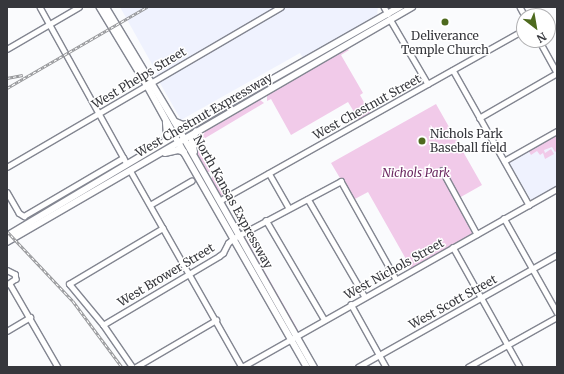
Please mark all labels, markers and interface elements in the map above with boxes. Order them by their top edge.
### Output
north arrow [516,8,556,48]
marker: Deliverance Temple Church [440,17,450,27]
place label: Deliverance Temple Church [401,29,489,57]
text: N [534,29,549,46]
street label: West Phelps Street [89,44,189,112]
street label: West Chestnut Expressway [133,70,275,160]
street label: West Chestnut Street [311,71,423,143]
place label: Nichols Park Baseball field [430,127,507,155]
street label: North Kansas Expressway [190,133,276,271]
marker: Nichols Park Baseball field [417,136,427,146]
park label: Nichols Park [382,166,450,180]
street label: West Nichols Street [342,236,446,302]
street label: West Brower Street [115,240,217,310]
street label: West Scott Street [407,272,499,332]

